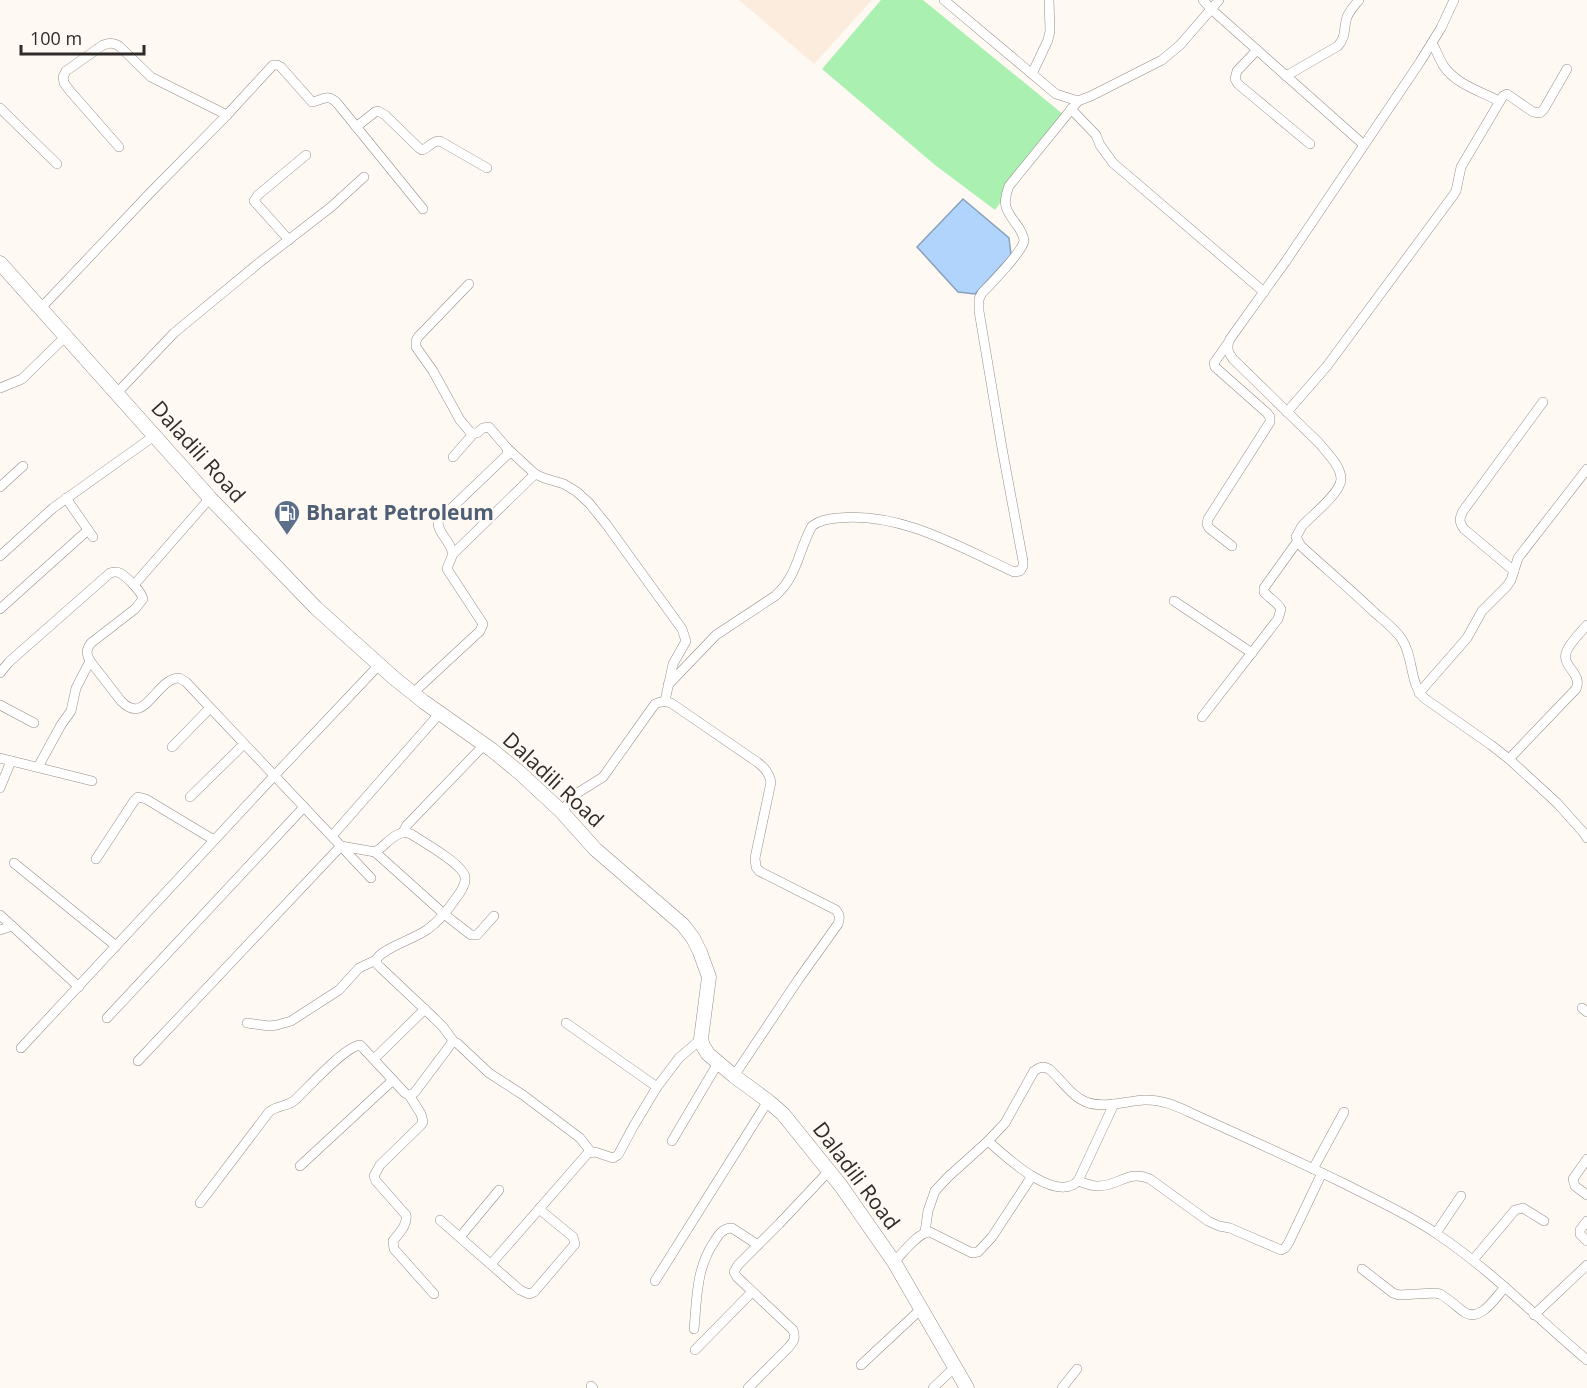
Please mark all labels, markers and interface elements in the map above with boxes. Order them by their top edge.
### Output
scale bar [21,18,144,56]
text: 100 m [30,26,82,50]
street label: Daladili Road [145,394,252,508]
fuel station icon: Bharat Petroleum [272,498,302,536]
place label: Bharat Petroleum [306,498,494,526]
street label: Daladili Road [497,725,610,833]
street label: Daladili Road [807,1116,907,1235]

